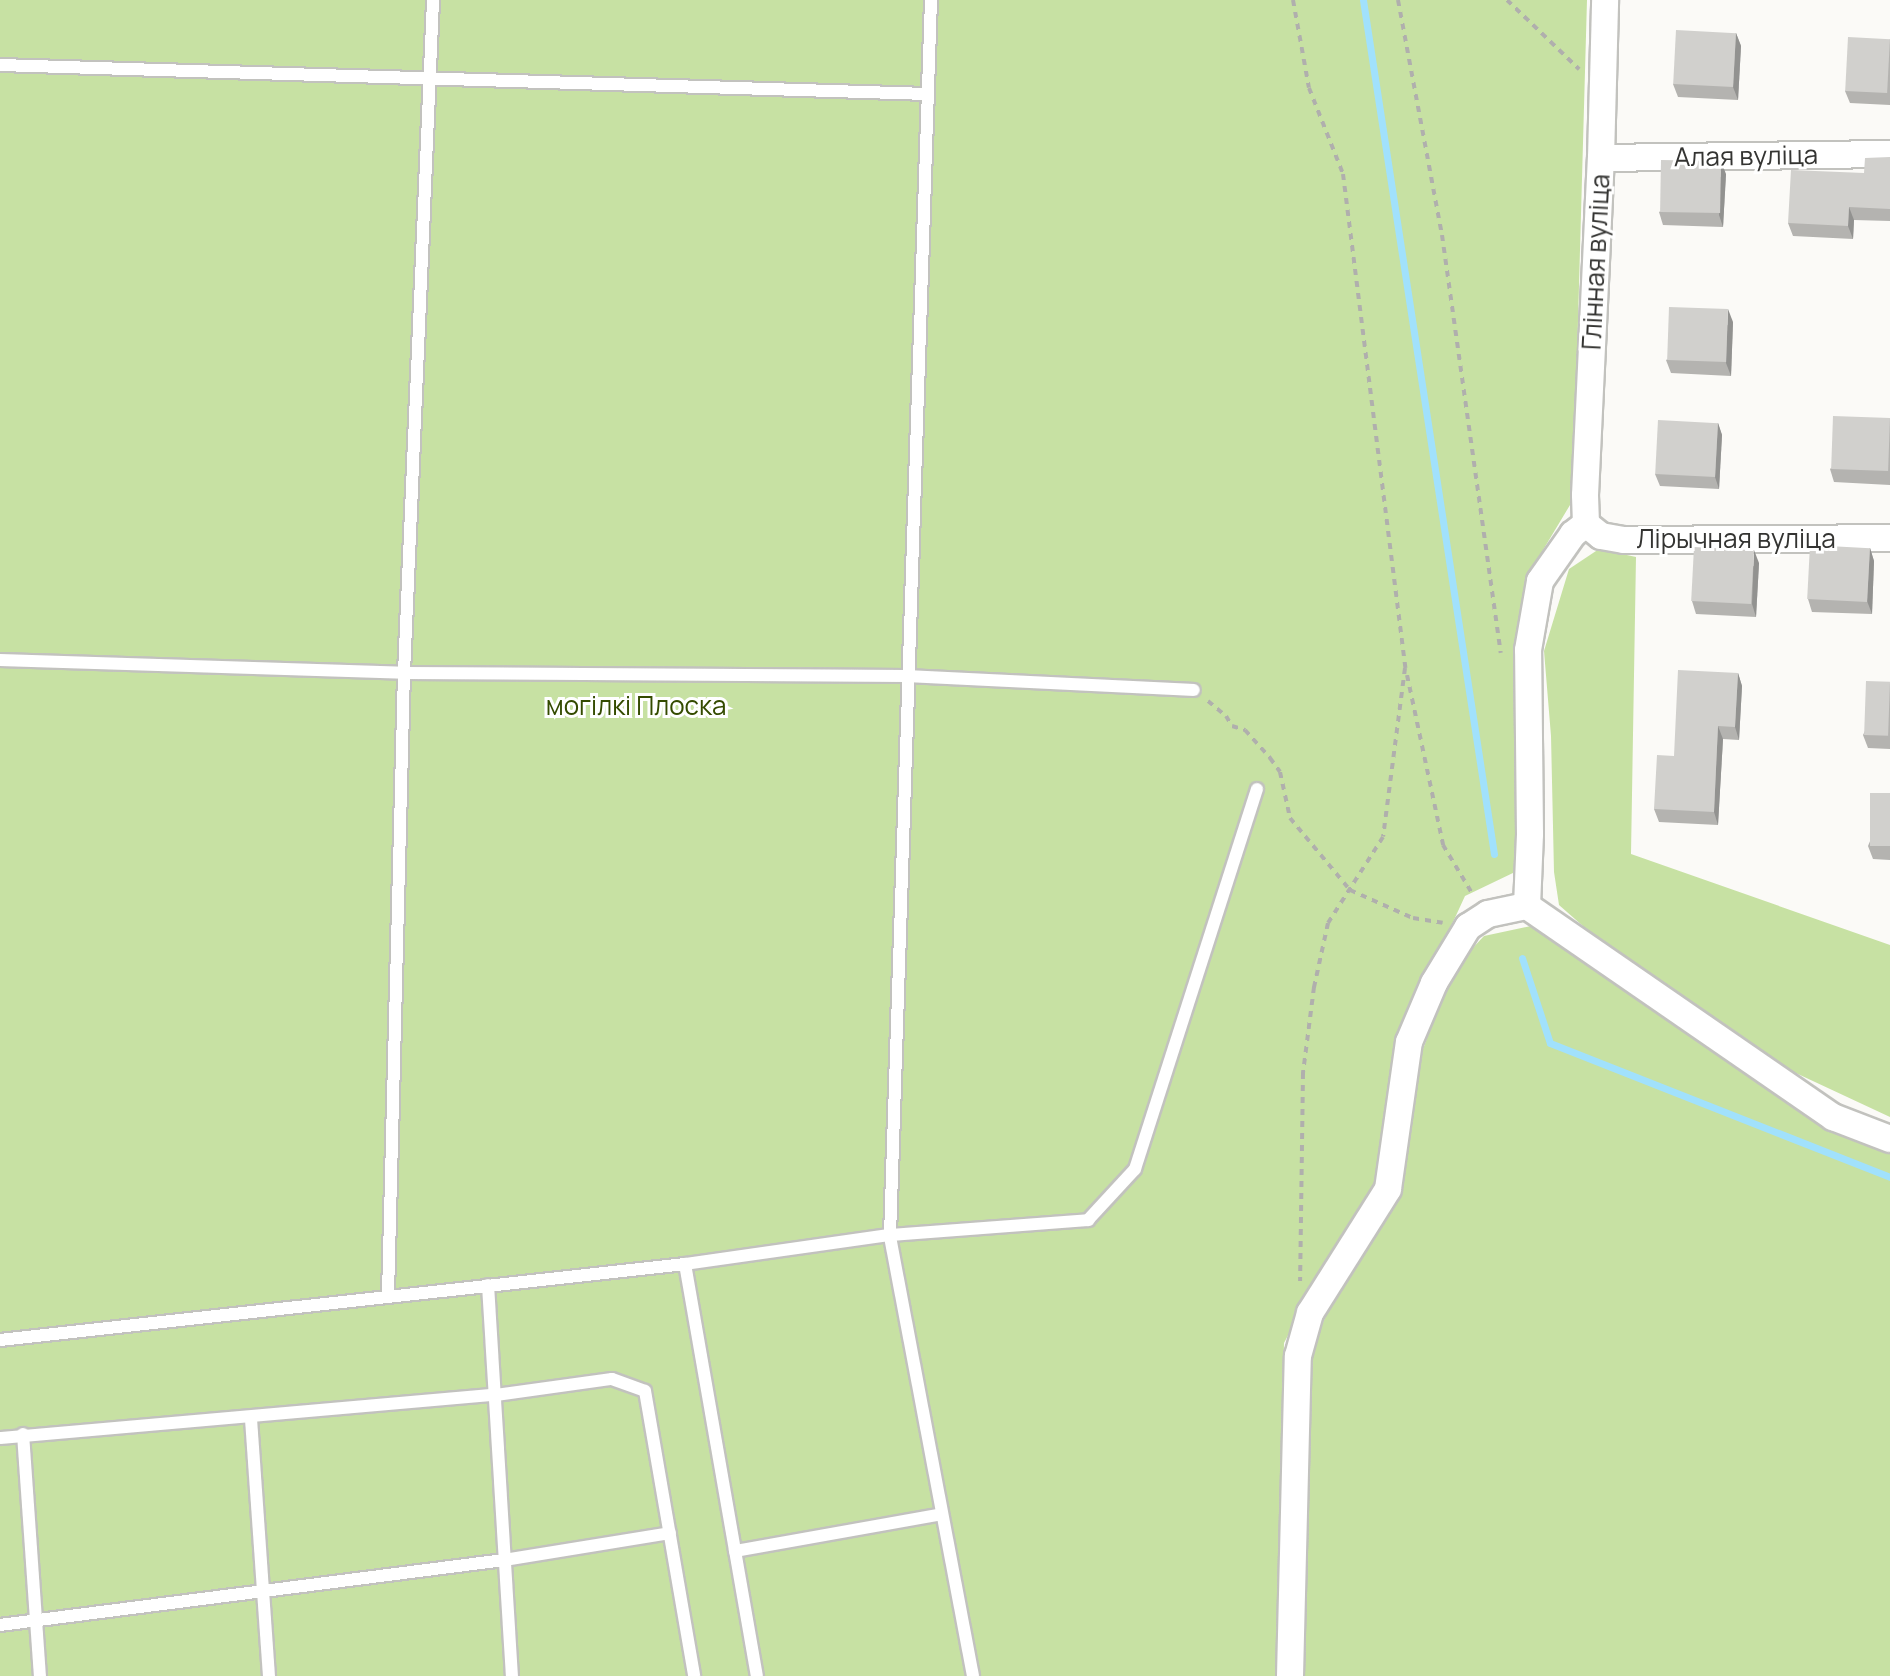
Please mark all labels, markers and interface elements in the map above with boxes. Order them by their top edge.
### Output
street label: Алая вуліца [1674,139,1818,173]
street label: Глінная вуліца [1576,173,1616,351]
street label: Лірычная вуліца [1636,523,1836,555]
park label: могілкі Плоска [546,690,726,722]

